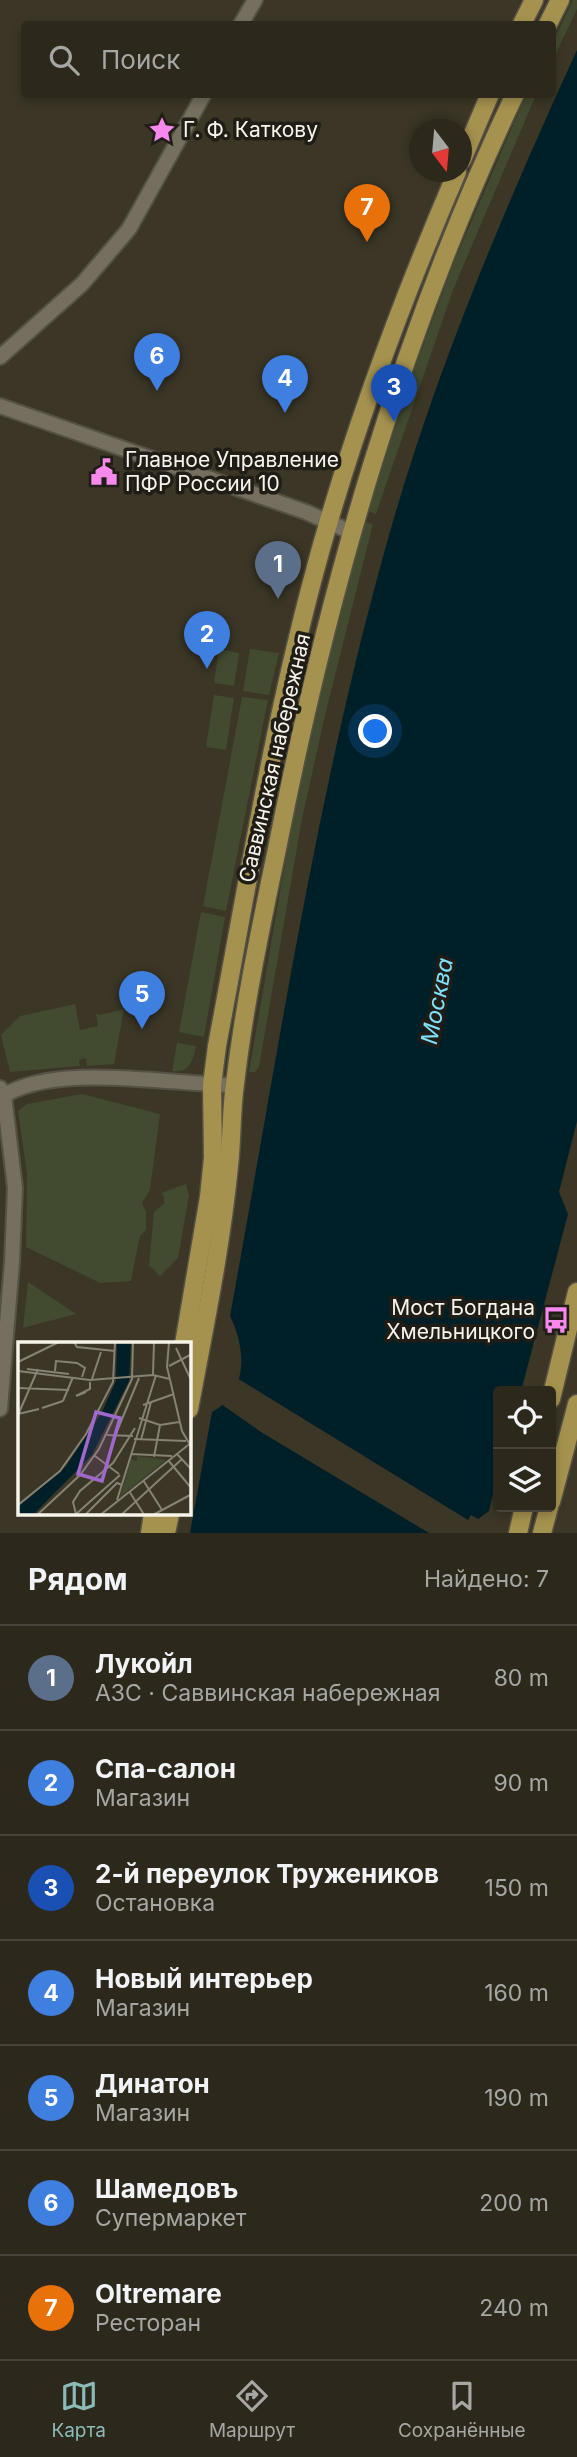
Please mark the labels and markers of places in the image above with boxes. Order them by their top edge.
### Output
place icon: Г. Ф. Каткову [147,115,177,145]
place label: Г. Ф. Каткову [183,117,318,142]
pin: 7 [344,184,390,242]
pin: 6 [134,333,180,391]
pin: 4 [262,355,308,413]
pin: 3 [371,364,417,422]
place label: Главное Управление ПФР России 10 [125,447,339,496]
public building icon: Главное Управление ПФР России 10 [89,457,119,487]
pin: 1 [255,541,301,599]
pin: 2 [184,611,230,669]
pin: 5 [119,971,165,1029]
place label: Мост Богдана Хмельницкого [386,1295,535,1344]
bus stop icon: Мост Богдана Хмельницкого [541,1305,571,1335]

